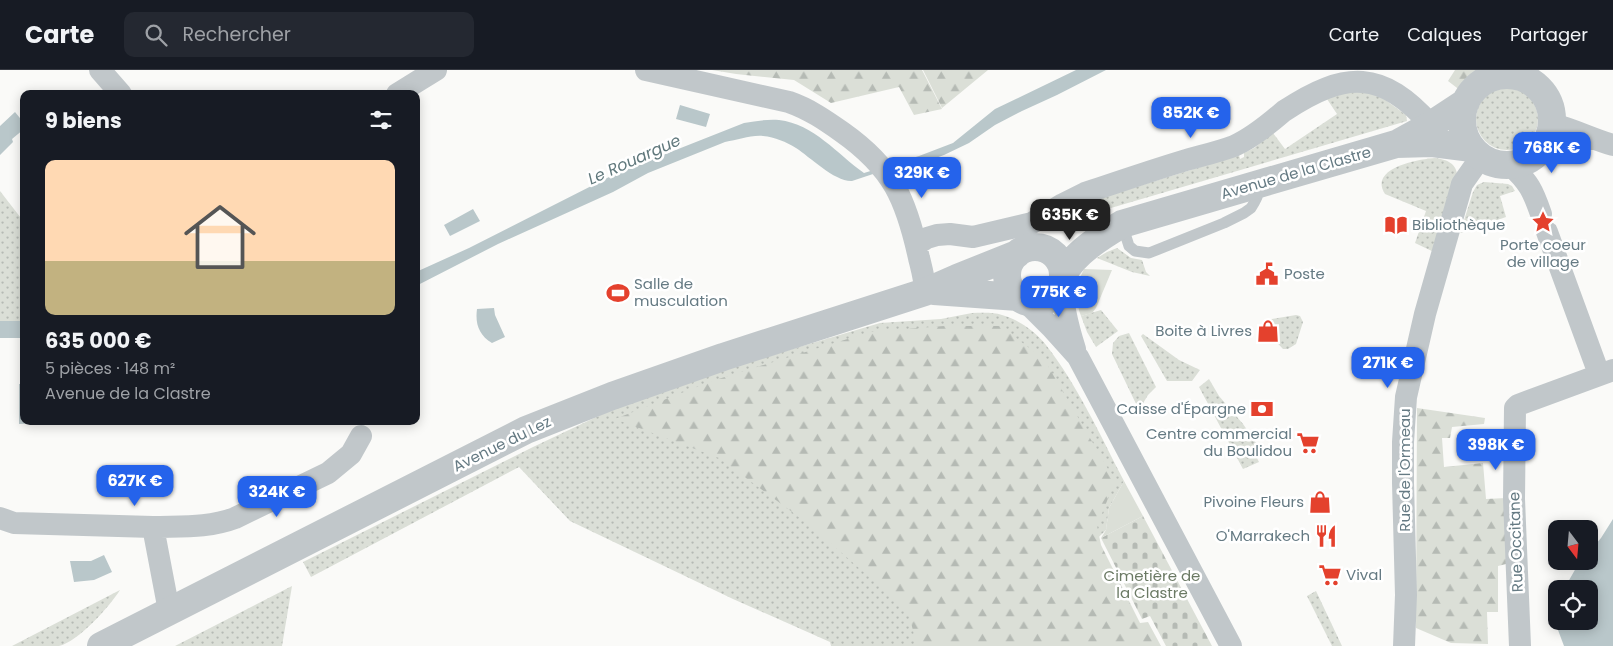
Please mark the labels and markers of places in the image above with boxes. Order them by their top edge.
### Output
pin: 852K € [1150,97,1232,139]
pin: 768K € [1511,132,1593,174]
pin: 329K € [881,156,963,199]
pin: 635K € [1029,198,1111,241]
place icon: Porte coeur de village [1530,209,1556,235]
library icon: Bibliothèque [1383,212,1409,238]
place label: Bibliothèque [1412,214,1505,235]
place label: Porte coeur de village [1500,234,1586,272]
public building icon: Poste [1254,261,1280,287]
place label: Poste [1284,263,1325,284]
place label: Salle de musculation [634,273,728,311]
pin: 775K € [1018,276,1100,318]
sports icon: Salle de musculation [605,280,631,306]
shop icon: Boite à Livres [1255,318,1281,344]
place label: Boite à Livres [1155,320,1252,341]
pin: 271K € [1347,346,1429,389]
bank icon: Caisse d'Épargne [1249,396,1275,422]
place label: Caisse d'Épargne [1116,398,1246,419]
place label: Centre commercial du Boulidou [1146,423,1292,461]
pin: 398K € [1455,428,1537,471]
supermarket icon: Centre commercial du Boulidou [1295,430,1321,456]
pin: 627K € [94,464,176,507]
pin: 324K € [236,476,318,518]
shop icon: Pivoine Fleurs [1307,489,1333,515]
place label: Pivoine Fleurs [1203,491,1304,512]
restaurant icon: O'Marrakech [1313,523,1339,549]
place label: O'Marrakech [1216,525,1310,546]
supermarket icon: Vival [1317,562,1343,588]
place label: Vival [1346,564,1382,585]

